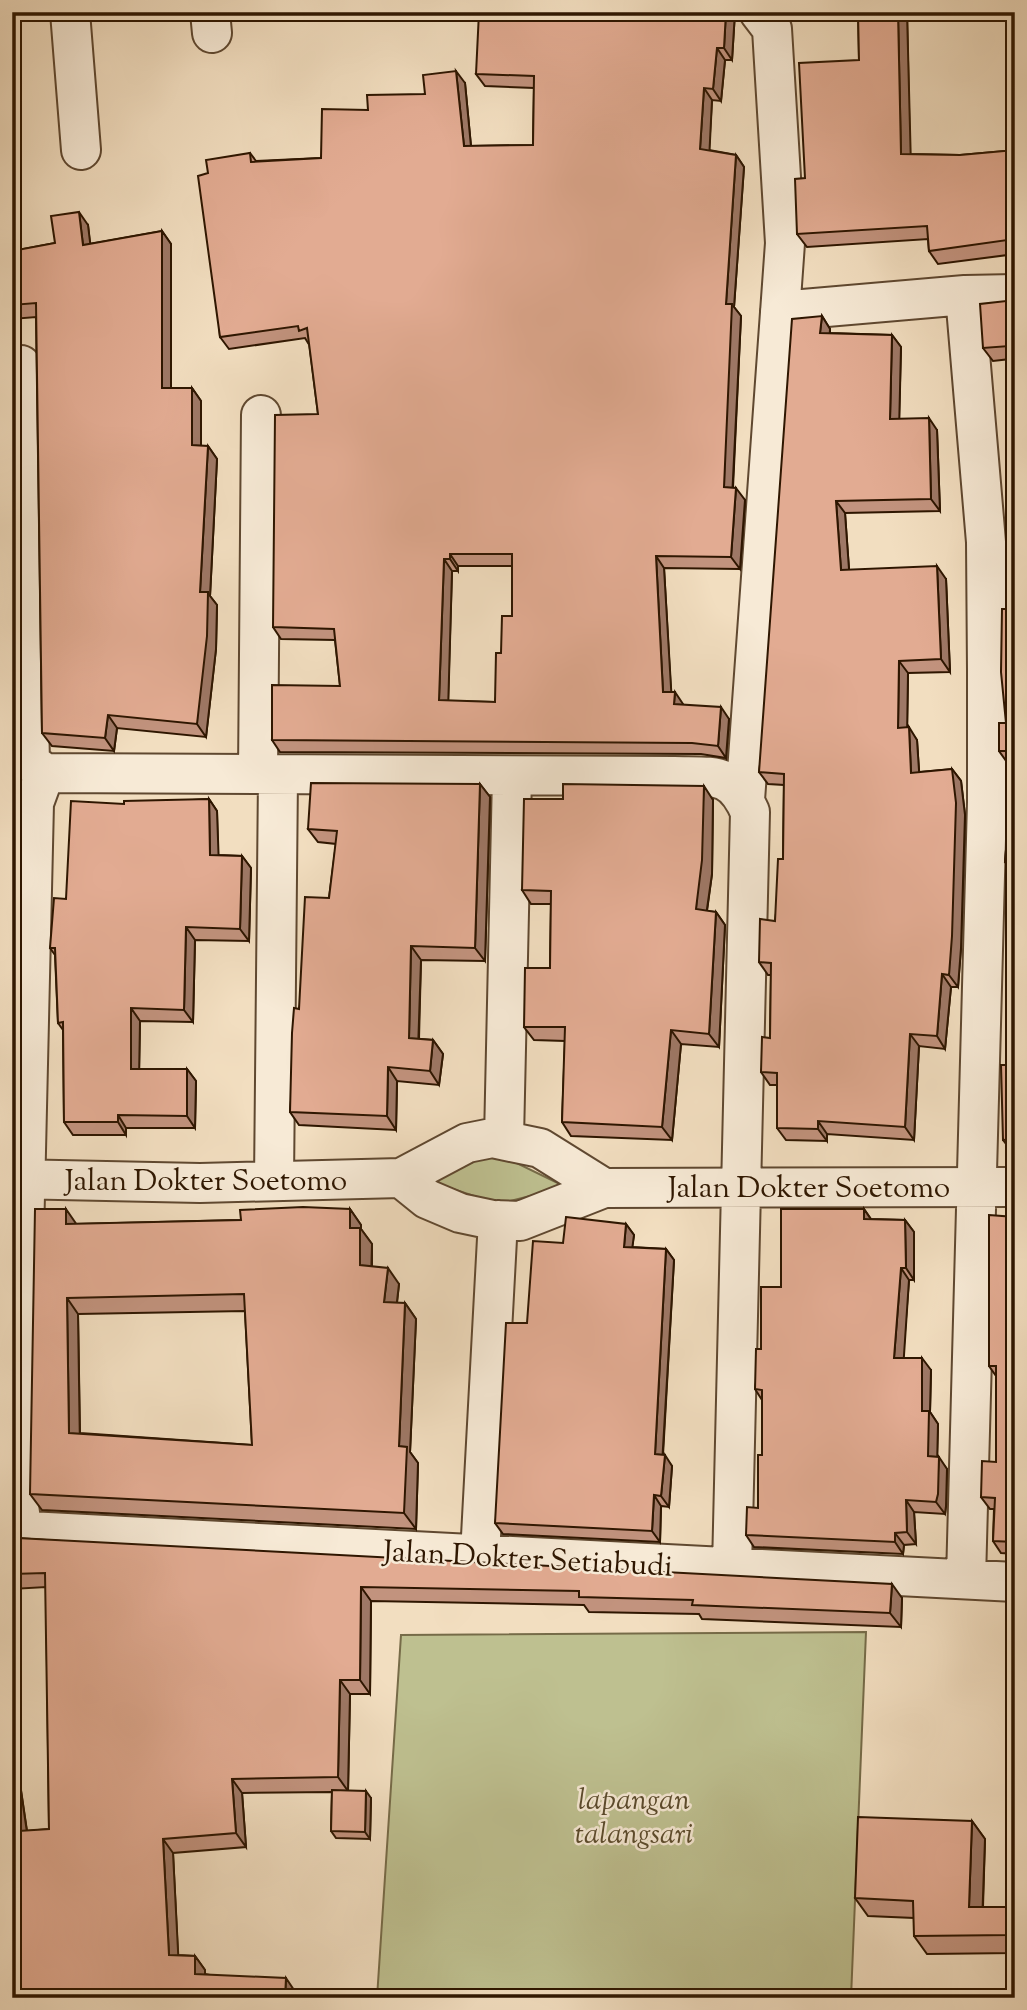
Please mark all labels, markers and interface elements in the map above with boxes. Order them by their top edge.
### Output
street label: Jalan Dokter Soetomo [63,1161,347,1204]
street label: Jalan Dokter Soetomo [666,1168,950,1211]
street label: Jalan Dokter Setiabudi [380,1531,674,1590]
park label: lapangan talangsari [575,1780,693,1857]

